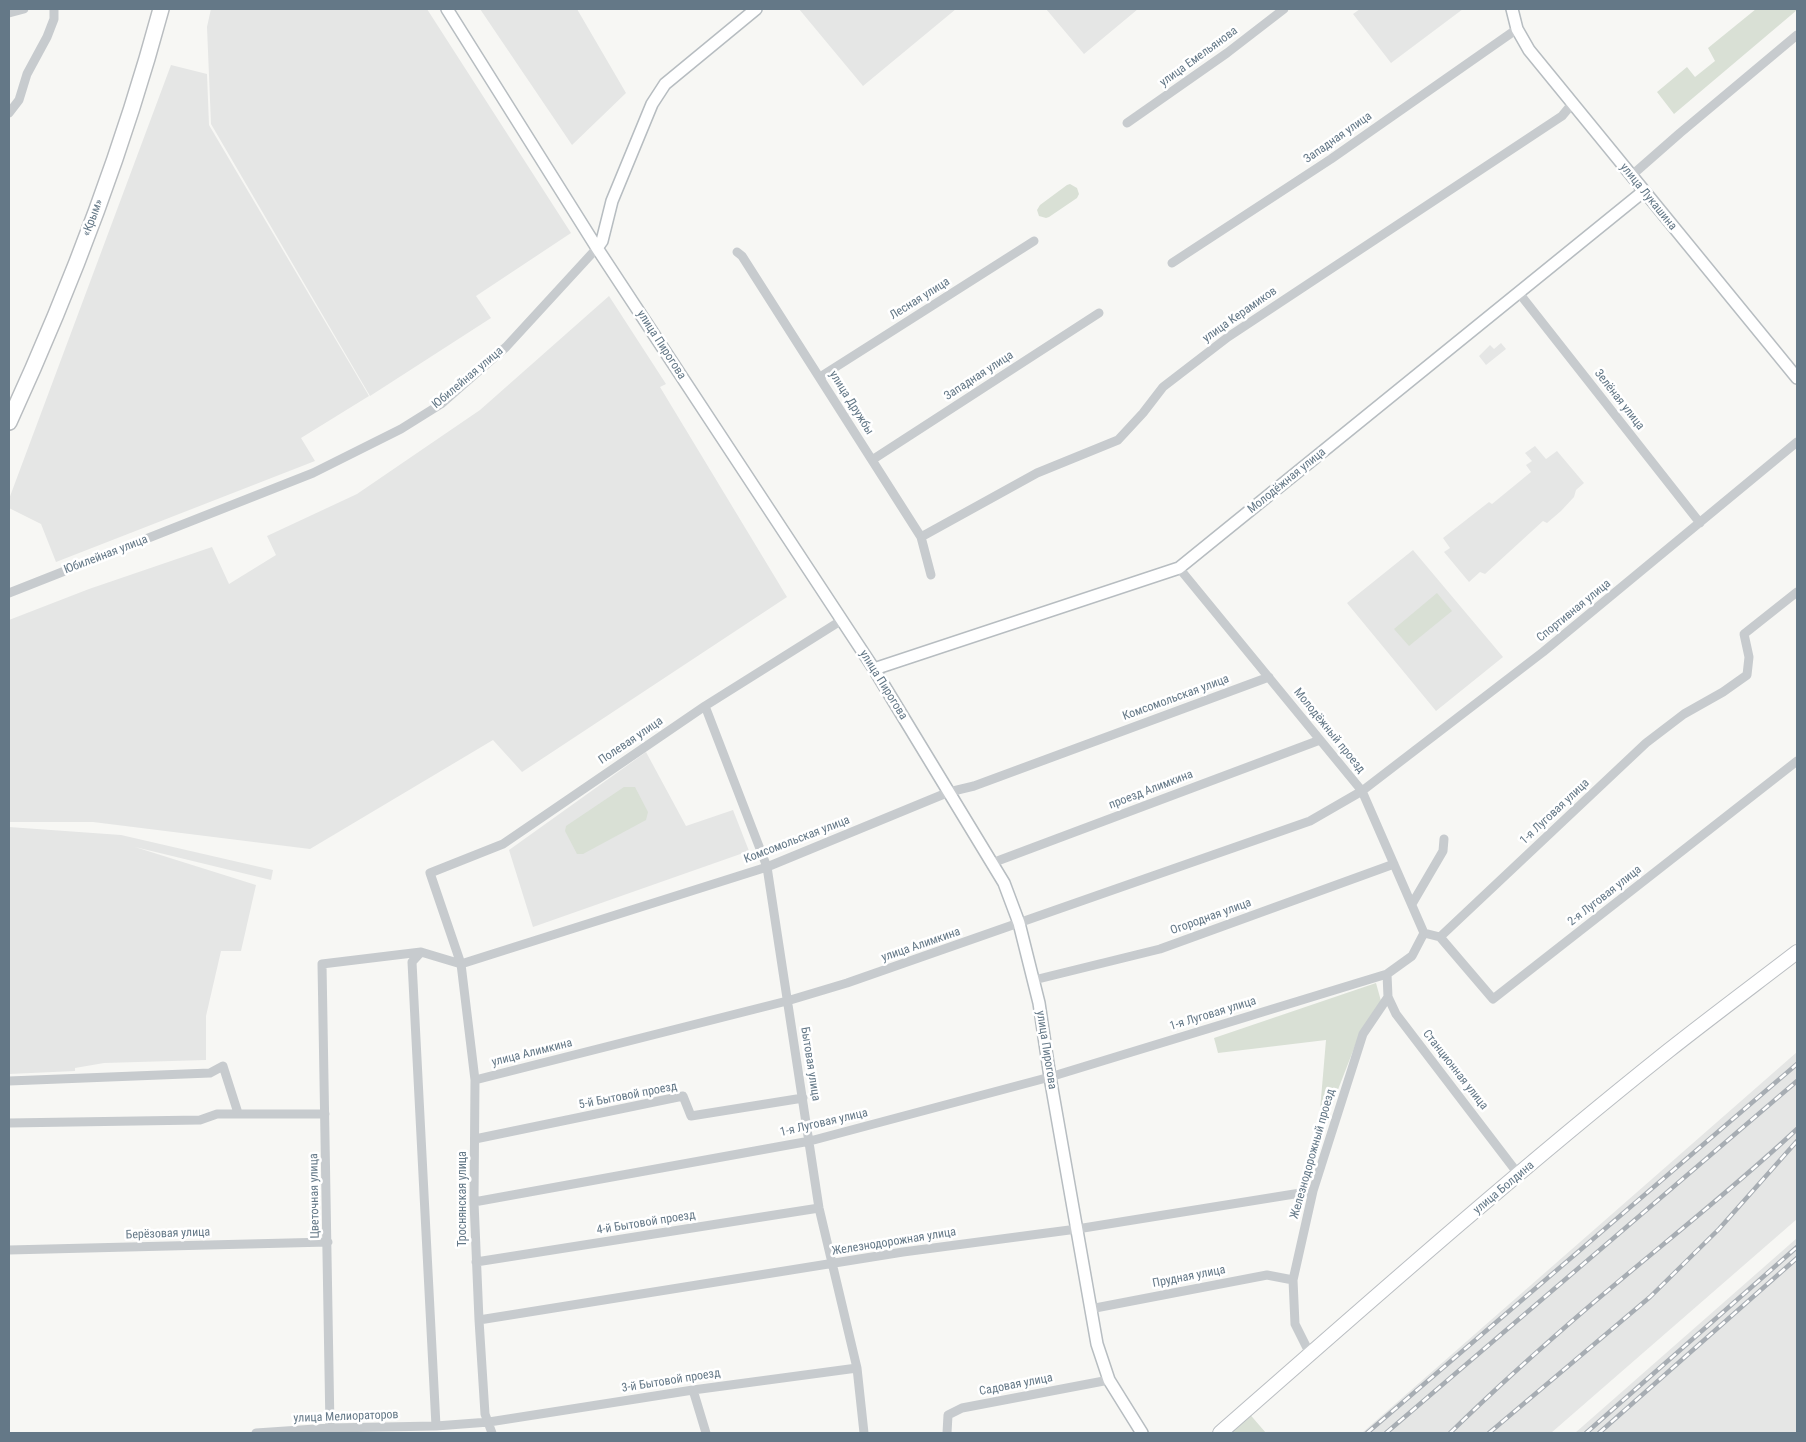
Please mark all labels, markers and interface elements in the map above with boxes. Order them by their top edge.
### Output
street label: улица Емельянова [1157,24,1241,90]
street label: Западная улица [1301,109,1375,167]
street label: улица Лукашина [1617,161,1679,233]
street label: «Крым» [79,197,107,239]
street label: Лесная улица [887,275,953,323]
street label: улица Керамиков [1200,284,1280,346]
street label: улица Пирогова [633,308,689,382]
street label: Юбилейная улица [430,344,506,412]
street label: Западная улица [942,348,1016,404]
street label: Зелёная улица [1591,367,1647,433]
street label: улица Дружбы [826,368,876,438]
street label: Молодёжная улица [1245,445,1329,517]
street label: Юбилейная улица [62,532,150,578]
street label: Спортивная улица [1534,577,1614,645]
street label: улица Пирогова [856,647,910,723]
street label: Комсомольская улица [1121,672,1231,724]
street label: Молодёжный проезд [1290,686,1368,776]
street label: Полевая улица [596,714,666,768]
street label: проезд Алимкина [1107,767,1195,813]
street label: 1-я Луговая улица [1517,776,1593,848]
street label: Комсомольская улица [742,813,852,867]
street label: 2-я Луговая улица [1565,863,1645,929]
street label: Огородная улица [1169,896,1253,938]
street label: улица Алимкина [880,925,962,965]
street label: 1-я Луговая улица [1168,994,1258,1034]
street label: улица Пирогова [1033,1010,1059,1090]
street label: Бытовая улица [797,1026,823,1102]
street label: Станционная улица [1419,1027,1491,1113]
street label: улица Алимкина [490,1036,574,1070]
street label: 5-й Бытовой проезд [578,1079,678,1113]
street label: Железнодорожный проезд [1288,1087,1338,1221]
street label: 1-я Луговая улица [779,1106,869,1140]
street label: Троснянская улица [456,1151,470,1247]
street label: Цветочная улица [307,1153,323,1239]
street label: улица Болдина [1471,1158,1537,1218]
street label: 4-й Бытовой проезд [596,1208,696,1238]
street label: Берёзовая улица [126,1225,210,1243]
street label: Железнодорожная улица [831,1225,957,1259]
street label: Прудная улица [1151,1263,1227,1291]
street label: 3-й Бытовой проезд [621,1366,721,1396]
street label: Садовая улица [978,1371,1054,1399]
street label: улица Мелиораторов [293,1408,399,1426]

